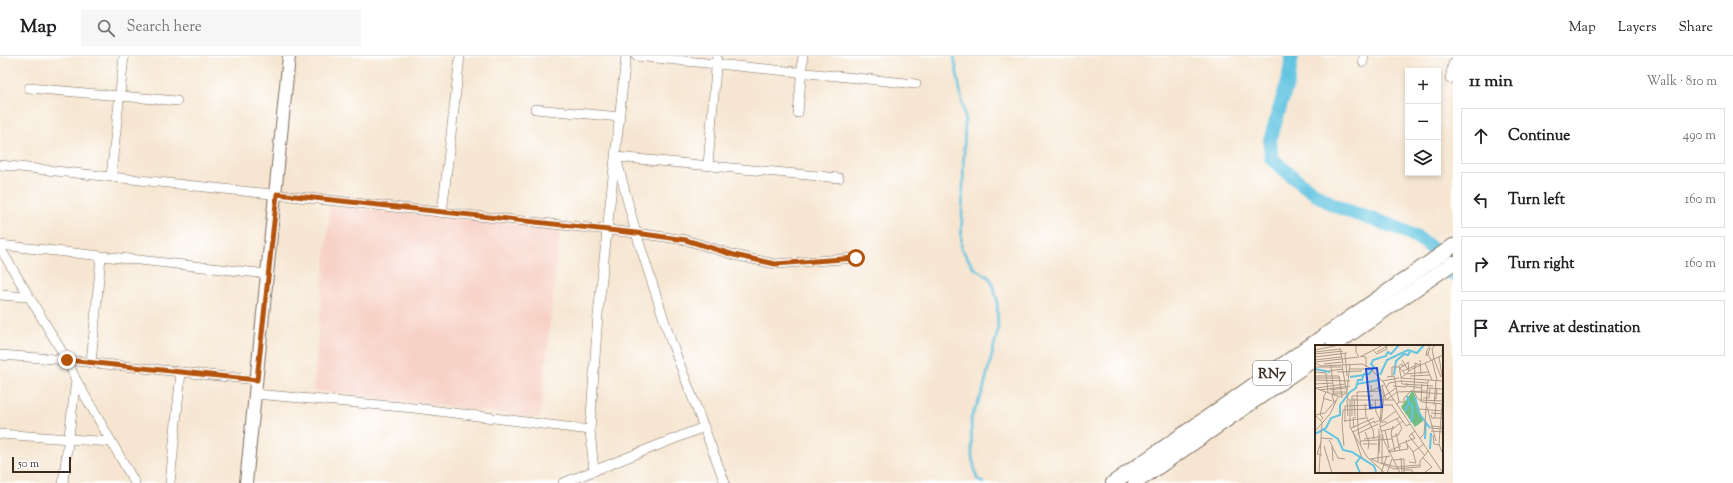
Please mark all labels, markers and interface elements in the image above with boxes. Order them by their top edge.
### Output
search box [81,10,361,46]
text: Map [20,14,57,41]
icon: search [95,17,117,39]
text: Search here [127,17,202,38]
text: Map [1569,18,1596,38]
text: Layers [1618,18,1656,38]
text: Share [1678,18,1713,38]
map controls [1405,68,1441,176]
button: + [1405,68,1441,104]
text: 11 min [1469,70,1513,94]
text: Walk · 810 m [1646,73,1717,91]
button: − [1405,104,1441,140]
icon: ahead [1470,125,1492,147]
text: Continue [1508,126,1570,147]
text: 490 m [1683,127,1716,145]
button: layers [1405,140,1441,176]
icon: left [1470,189,1492,211]
text: Turn left [1508,190,1565,211]
text: 160 m [1685,191,1716,209]
route start [847,249,865,267]
icon: right [1470,253,1492,275]
text: Turn right [1508,254,1574,275]
text: 160 m [1685,255,1716,273]
icon: arrive [1470,317,1492,339]
text: Arrive at destination [1508,318,1641,339]
inset map [1315,345,1443,473]
route end [58,351,76,369]
road number: RN7 [1253,361,1291,385]
scale bar [12,455,71,474]
text: 50 m [18,456,39,472]

